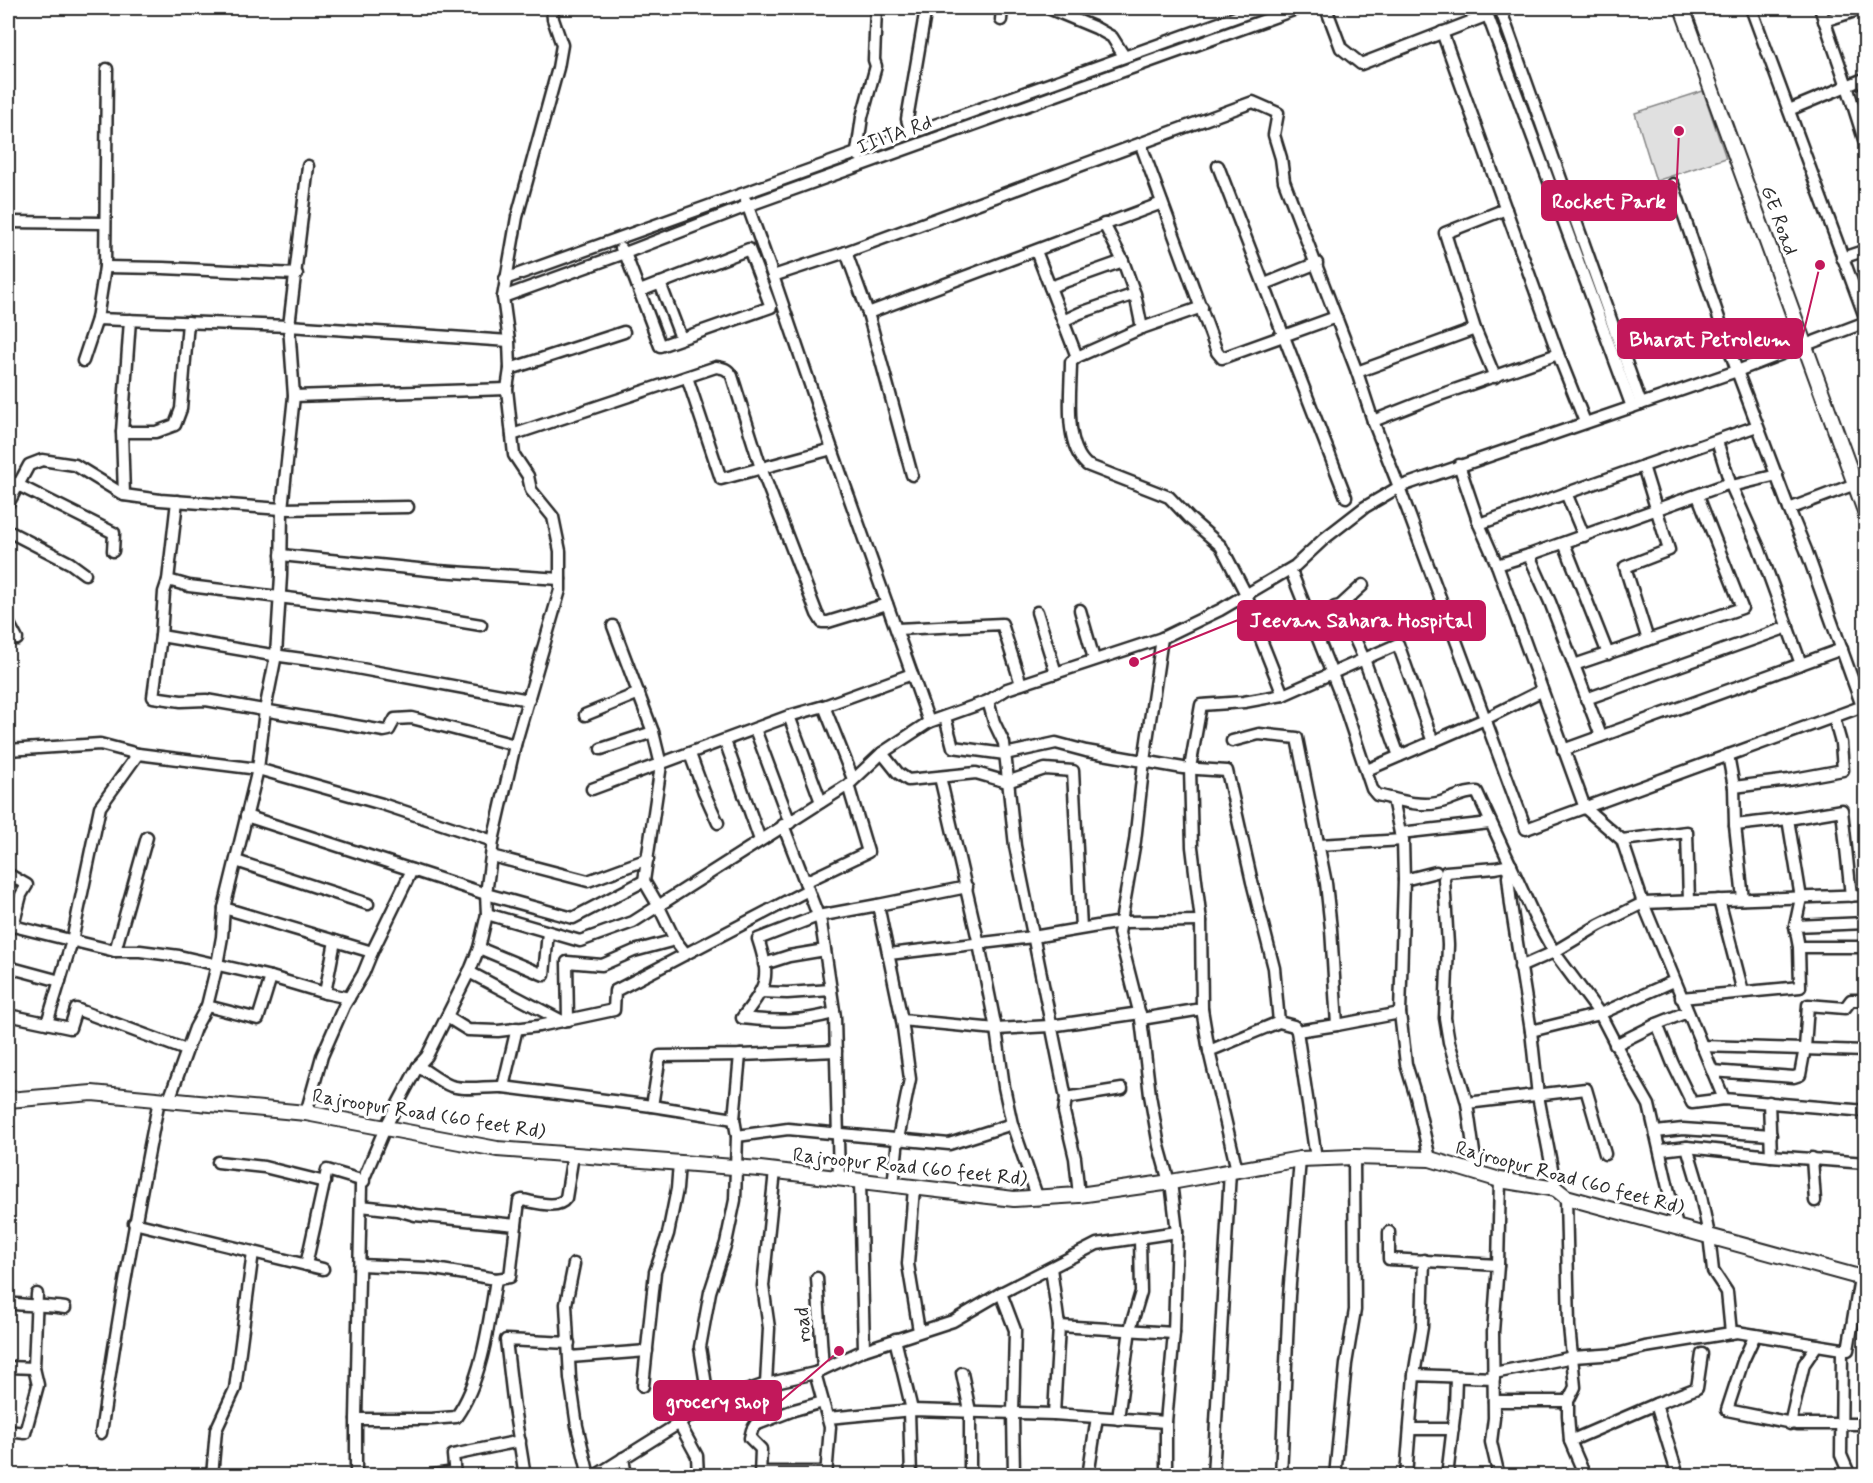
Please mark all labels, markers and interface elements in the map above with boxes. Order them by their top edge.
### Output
street label: IIITA Rd [853,109,936,161]
callout: Rocket Park [1542,181,1676,220]
street label: GE Road [1754,182,1804,259]
text: Rocket Park [1552,188,1666,216]
callout: Bharat Petroleum [1618,319,1802,358]
text: Bharat Petroleum [1629,326,1791,354]
callout: Jeevan Sahara Hospital [1238,601,1485,640]
text: Jeevan Sahara Hospital [1250,607,1472,635]
street label: Rajroopur Road (60 feet Rd) [310,1083,547,1146]
street label: Rajroopur Road (60 feet Rd) [1452,1135,1687,1222]
street label: Rajroopur Road (60 feet Rd) [791,1142,1028,1193]
street label: road [789,1307,818,1343]
callout: grocery shop [654,1381,781,1420]
text: grocery shop [666,1388,770,1416]

